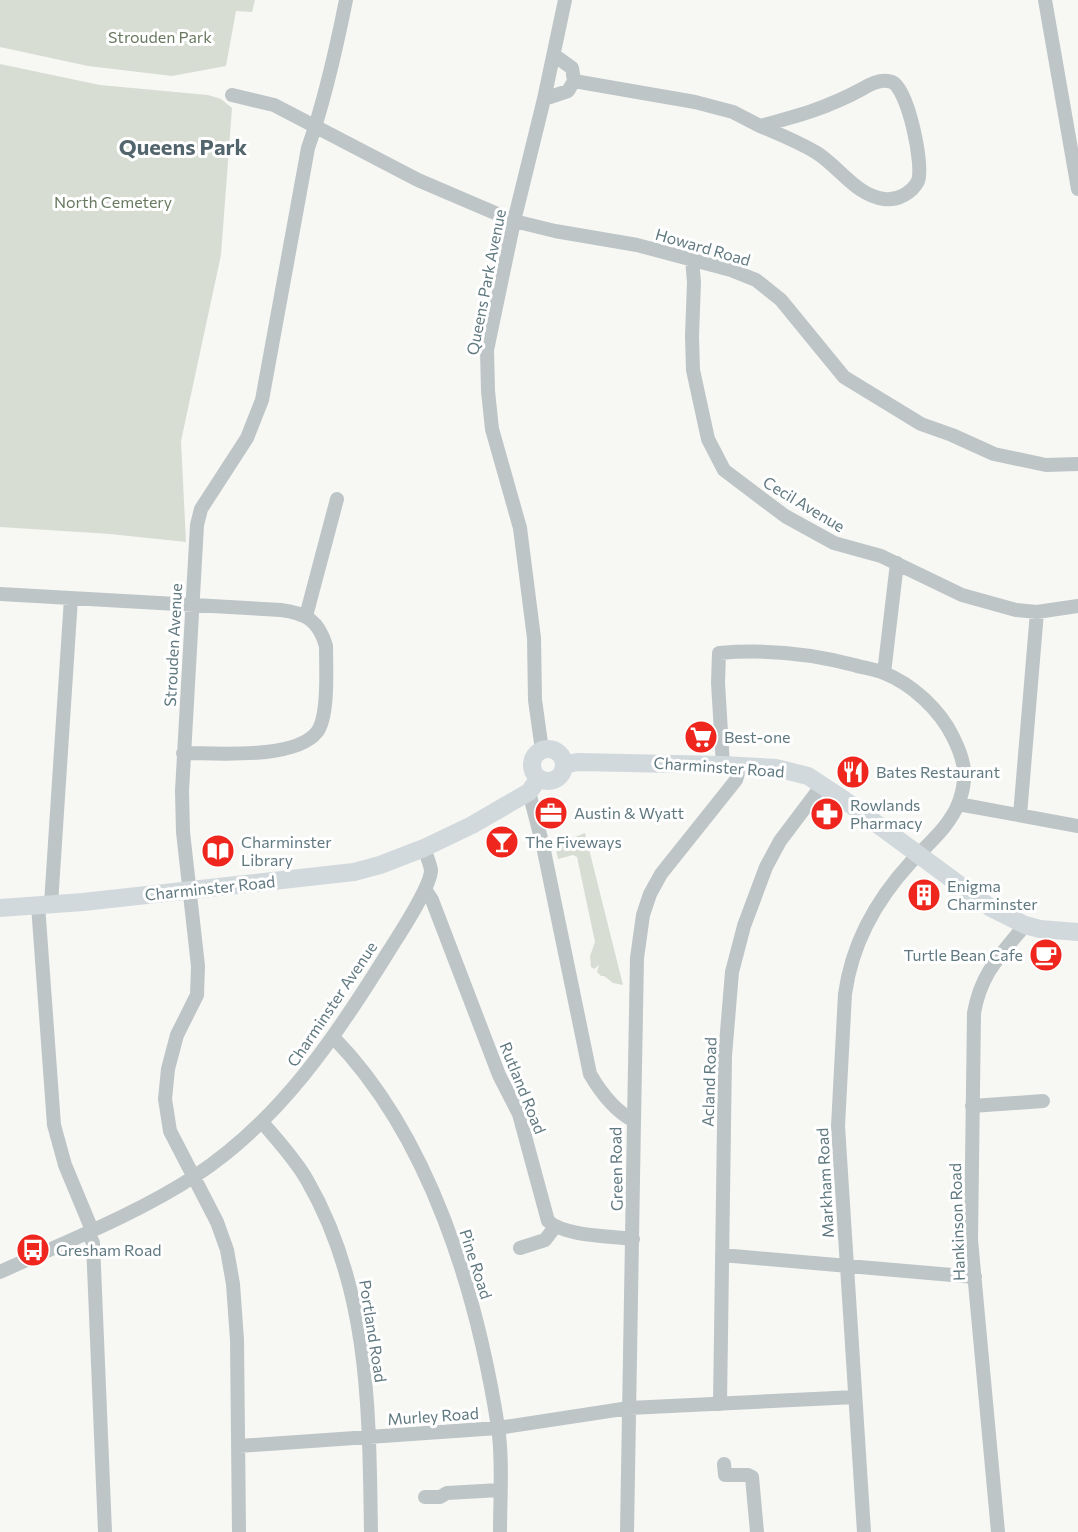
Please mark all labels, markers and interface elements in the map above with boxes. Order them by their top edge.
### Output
park label: Strouden Park [108,27,212,46]
district label: Queens Park [119,133,248,160]
park label: North Cemetery [54,192,172,211]
street label: Queens Park Avenue [462,207,509,356]
street label: Howard Road [653,224,753,269]
street label: Cecil Avenue [760,472,849,535]
street label: Strouden Avenue [160,583,185,707]
supermarket icon: Best-one [683,719,719,755]
place label: Best-one [724,727,791,746]
street label: Charminster Road [653,752,785,781]
restaurant icon: Bates Restaurant [835,754,871,790]
place label: Bates Restaurant [876,762,1000,781]
office icon: Austin & Wyatt [533,795,569,831]
place label: Rowlands Pharmacy [850,795,923,832]
pharmacy icon: Rowlands Pharmacy [809,796,845,832]
place label: Austin & Wyatt [574,803,685,822]
bar icon: The Fiveways [484,824,520,860]
place label: Charminster Library [241,832,332,869]
place label: The Fiveways [525,832,622,851]
library icon: Charminster Library [200,833,236,869]
street label: Charminster Road [144,871,276,904]
place label: Enigma Charminster [947,876,1038,913]
building icon: Enigma Charminster [906,877,942,913]
street label: Charminster Avenue [283,937,381,1070]
cafe icon: Turtle Bean Cafe [1028,937,1064,973]
place label: Turtle Bean Cafe [904,945,1023,964]
street label: Acland Road [697,1037,720,1127]
street label: Rutland Road [496,1039,551,1137]
street label: Green Road [605,1127,626,1211]
street label: Markham Road [812,1127,837,1239]
street label: Hankinson Road [945,1163,968,1281]
street label: Pine Road [456,1227,497,1301]
bus stop icon: Gresham Road [15,1232,51,1268]
place label: Gresham Road [56,1240,162,1259]
street label: Portland Road [356,1278,391,1384]
street label: Murley Road [387,1403,479,1428]

